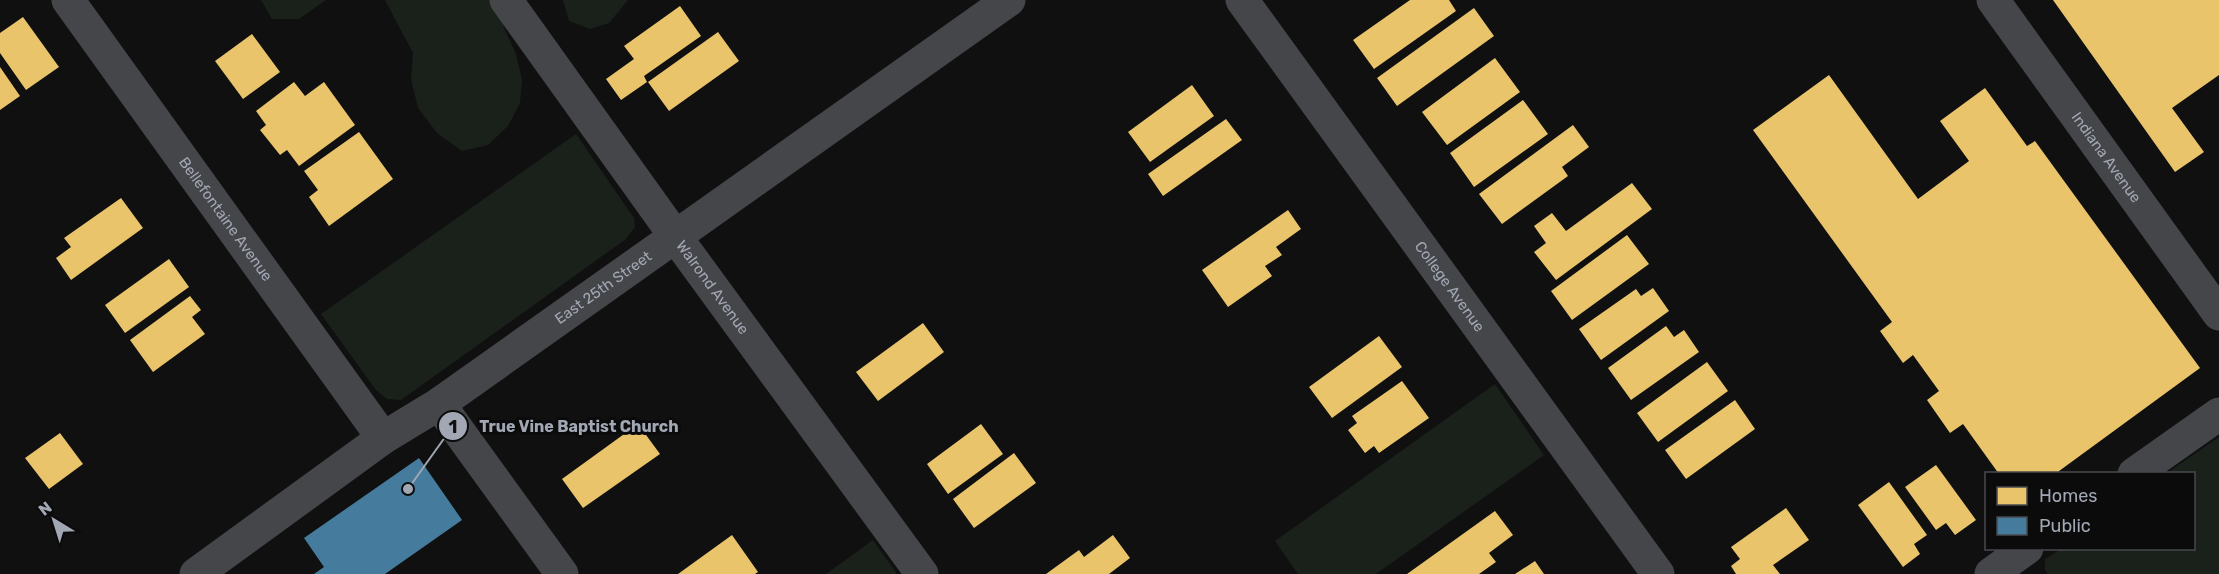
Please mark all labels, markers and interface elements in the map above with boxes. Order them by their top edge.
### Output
street label: Indiana Avenue [2068,109,2145,206]
street label: Bellefontaine Avenue [175,154,276,285]
street label: Walrond Avenue [672,237,753,338]
street label: College Avenue [1411,238,1489,335]
street label: East 25th Street [551,247,655,328]
callout: True Vine Baptist Church [438,409,691,443]
text: 1 [449,416,457,438]
text: True Vine Baptist Church [479,417,679,436]
legend [1985,472,2195,550]
text: Homes [2039,485,2097,507]
north arrow [24,490,84,550]
text: N [35,498,55,520]
text: Public [2039,515,2091,537]

